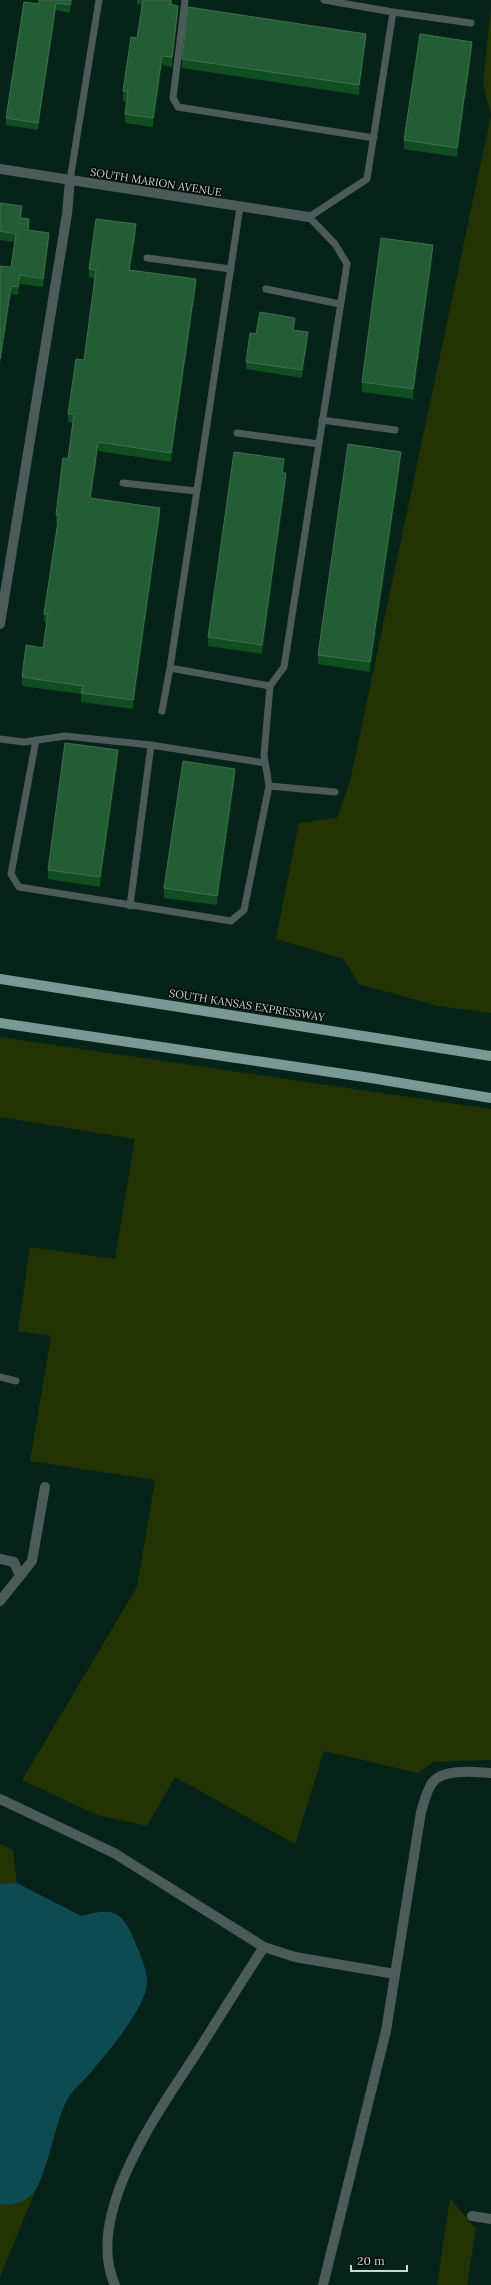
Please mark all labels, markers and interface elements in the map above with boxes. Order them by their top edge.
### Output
street label: SOUTH MARION AVENUE [89,165,223,199]
street label: SOUTH KANSAS EXPRESSWAY [168,986,327,1024]
scale bar [351,2247,407,2273]
text: 20 m [357,2253,385,2268]

